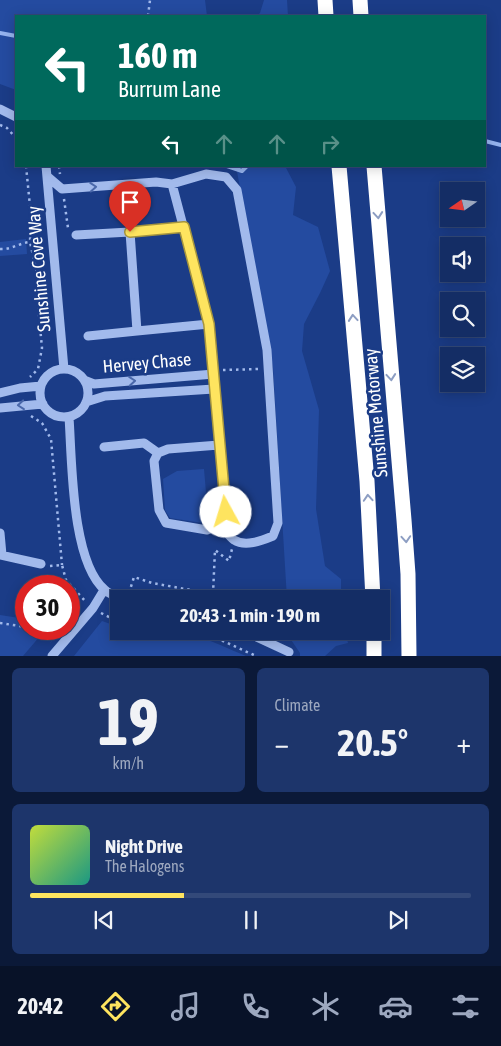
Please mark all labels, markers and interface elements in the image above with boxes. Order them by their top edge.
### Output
icon: left [35,35,100,100]
text: 160 m [118,35,197,75]
text: Burrum Lane [118,76,221,102]
icon: left [157,130,185,158]
icon: ahead [210,130,238,158]
icon: ahead [263,130,291,158]
icon: right [316,130,344,158]
pin [109,181,151,232]
one-way arrow [89,182,97,193]
north arrow [440,182,485,228]
map controls [440,182,485,392]
icon: arrive [116,188,144,216]
street label: Sunshine Cove Way [23,205,54,333]
one-way arrow [372,211,383,219]
button: sound [440,237,485,282]
button: search [440,292,485,337]
one-way arrow [348,314,359,322]
button: layers [440,347,485,392]
street label: Hervey Chase [102,348,192,377]
street label: Sunshine Motorway [359,348,392,478]
one-way arrow [386,373,397,381]
one-way arrow [128,375,136,386]
one-way arrow [17,400,25,411]
position arrow [199,485,251,537]
one-way arrow [362,493,373,501]
one-way arrow [400,535,411,543]
speed limit sign: 30 [15,575,80,640]
text: 20:43 · 1 min · 190 m [180,604,320,626]
text: 19 [98,684,159,759]
text: Climate [275,696,320,714]
text: 20.5° [337,721,408,764]
text: − [275,727,289,759]
text: + [456,727,471,759]
text: km/h [112,754,144,772]
text: Night Drive [105,835,183,857]
text: The Halogens [105,857,185,875]
icon: previous [90,906,118,934]
icon: pause [237,906,265,934]
icon: next [384,906,412,934]
icon: directions [98,989,133,1024]
icon: music [168,989,203,1024]
icon: phone [238,989,273,1024]
icon: climate [308,989,343,1024]
icon: car [378,989,413,1024]
icon: filters [448,989,483,1024]
text: 20:42 [18,993,63,1019]

